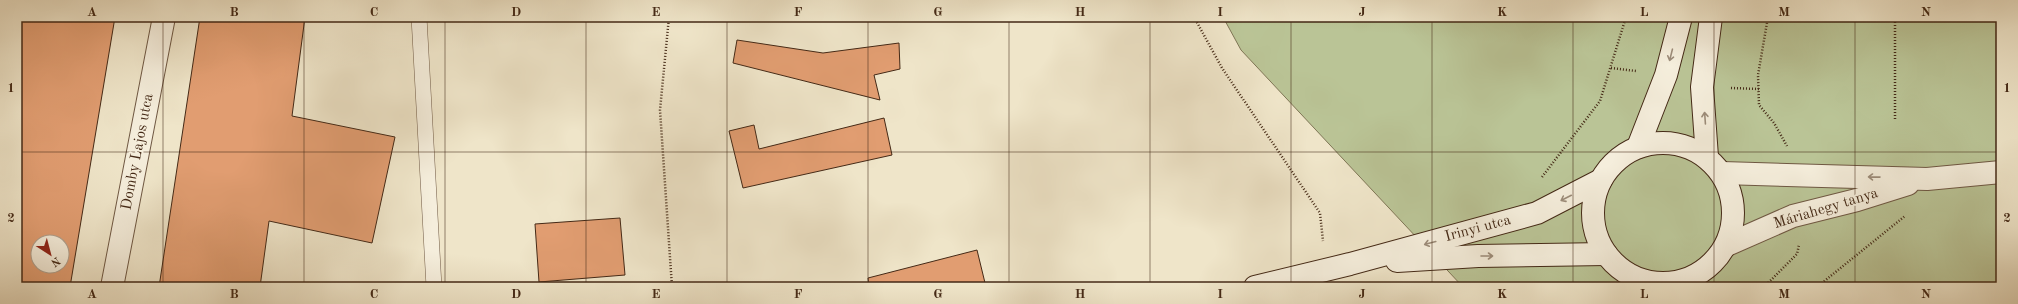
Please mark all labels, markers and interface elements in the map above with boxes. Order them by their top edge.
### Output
text: A [87,6,97,19]
text: B [229,6,239,19]
text: C [370,6,378,19]
text: D [511,6,521,19]
text: E [652,6,661,19]
text: F [794,6,803,19]
text: G [933,6,943,19]
text: H [1075,6,1086,19]
text: I [1217,6,1223,19]
text: J [1358,6,1366,19]
text: K [1497,6,1507,19]
text: L [1640,6,1649,19]
text: M [1778,6,1790,19]
text: N [1921,6,1931,19]
one-way arrow [1667,48,1675,61]
text: 1 [7,82,15,95]
text: 1 [2003,82,2011,95]
street label: Domby Lajos utca [119,92,157,212]
one-way arrow [1701,112,1708,125]
one-way arrow [1868,174,1881,181]
street label: Máriahegy tanya [1772,186,1881,232]
one-way arrow [1560,195,1572,202]
text: 2 [7,212,15,225]
text: 2 [2003,212,2011,225]
street label: Irinyi utca [1443,213,1513,245]
north arrow [30,234,70,274]
one-way arrow [1424,239,1437,247]
one-way arrow [1480,252,1493,260]
text: N [48,254,62,268]
text: A [87,288,97,301]
text: B [229,288,239,301]
text: C [370,288,378,301]
text: D [511,288,521,301]
text: E [652,288,661,301]
text: F [794,288,803,301]
text: G [933,288,943,301]
text: H [1075,288,1086,301]
text: I [1217,288,1223,301]
text: J [1358,288,1366,301]
text: K [1497,288,1507,301]
text: L [1640,288,1649,301]
text: M [1778,288,1790,301]
text: N [1921,288,1931,301]

